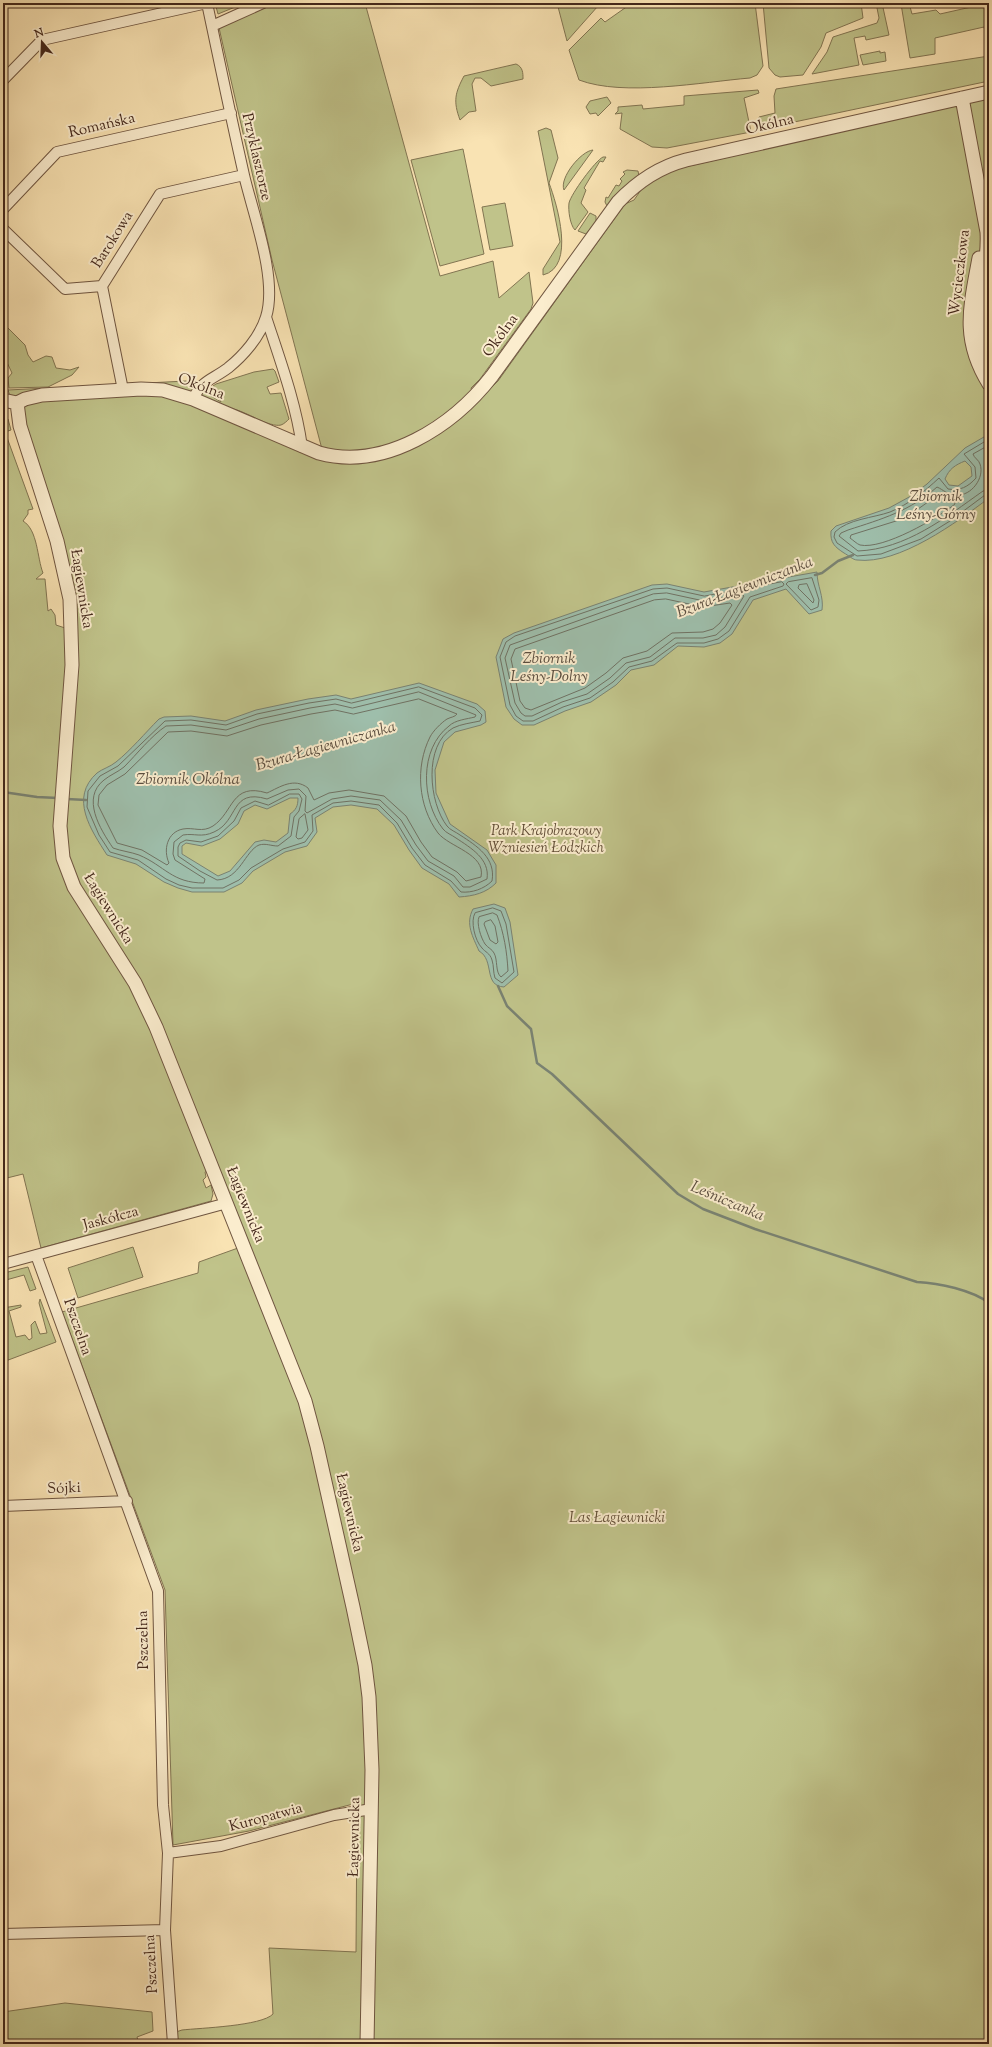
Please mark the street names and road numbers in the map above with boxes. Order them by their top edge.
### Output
street label: Romańska [67,108,137,144]
street label: Okólna [744,109,796,141]
street label: Przyklasztorze [236,111,276,203]
street label: Barokowa [87,207,139,273]
street label: Wycieczkowa [944,228,976,318]
street label: Okólna [478,310,524,362]
street label: Okólna [174,368,228,406]
street label: Łagiewnicka [64,548,98,630]
street label: Łagiewnicka [78,869,138,949]
street label: Łagiewnicka [220,1164,270,1246]
street label: Jaskółcza [80,1202,141,1237]
street label: Pszczelna [57,1296,97,1358]
street label: Łagiewnicka [330,1472,368,1554]
street label: Sójki [47,1478,81,1500]
street label: Pszczelna [133,1610,155,1670]
street label: Łagiewnicka [344,1797,366,1877]
street label: Kuropatwia [227,1798,305,1838]
street label: Pszczelna [140,1934,164,1994]

